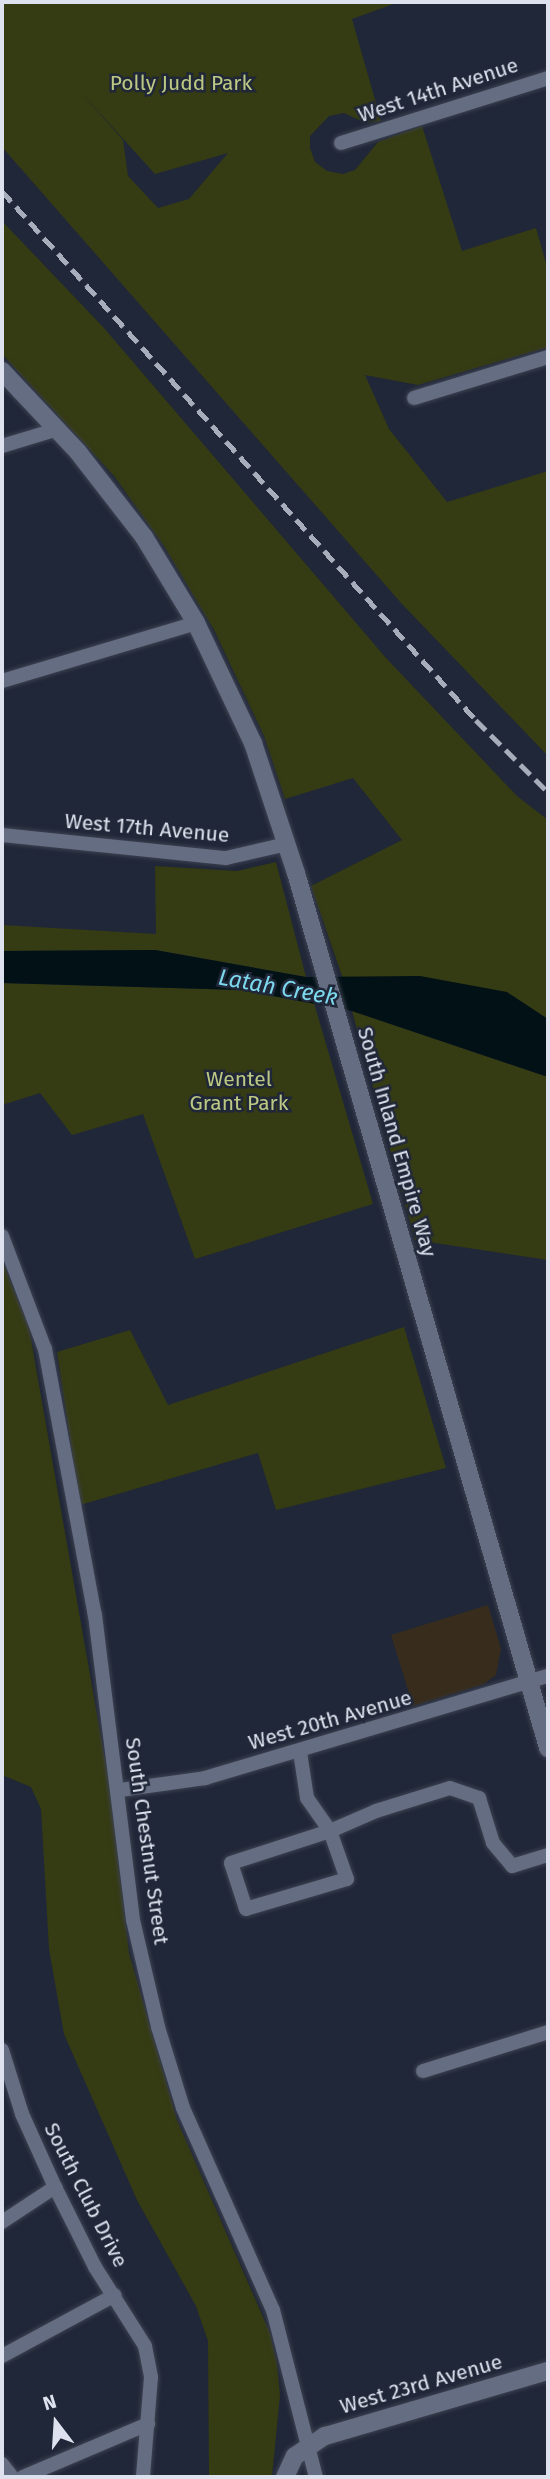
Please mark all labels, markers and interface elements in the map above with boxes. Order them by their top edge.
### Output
street label: West 14th Avenue [355,52,521,128]
park label: Polly Judd Park [110,70,252,96]
street label: West 17th Avenue [64,808,230,848]
water label: Latah Creek [216,963,340,1011]
street label: South Inland Empire Way [352,1024,442,1260]
park label: Wentel Grant Park [190,1066,288,1116]
street label: West 20th Avenue [245,1685,415,1755]
street label: South Chestnut Street [120,1736,174,1946]
street label: South Club Drive [39,2119,133,2271]
street label: West 23rd Avenue [337,2349,505,2419]
north arrow [21,2388,91,2458]
text: N [40,2390,59,2415]

